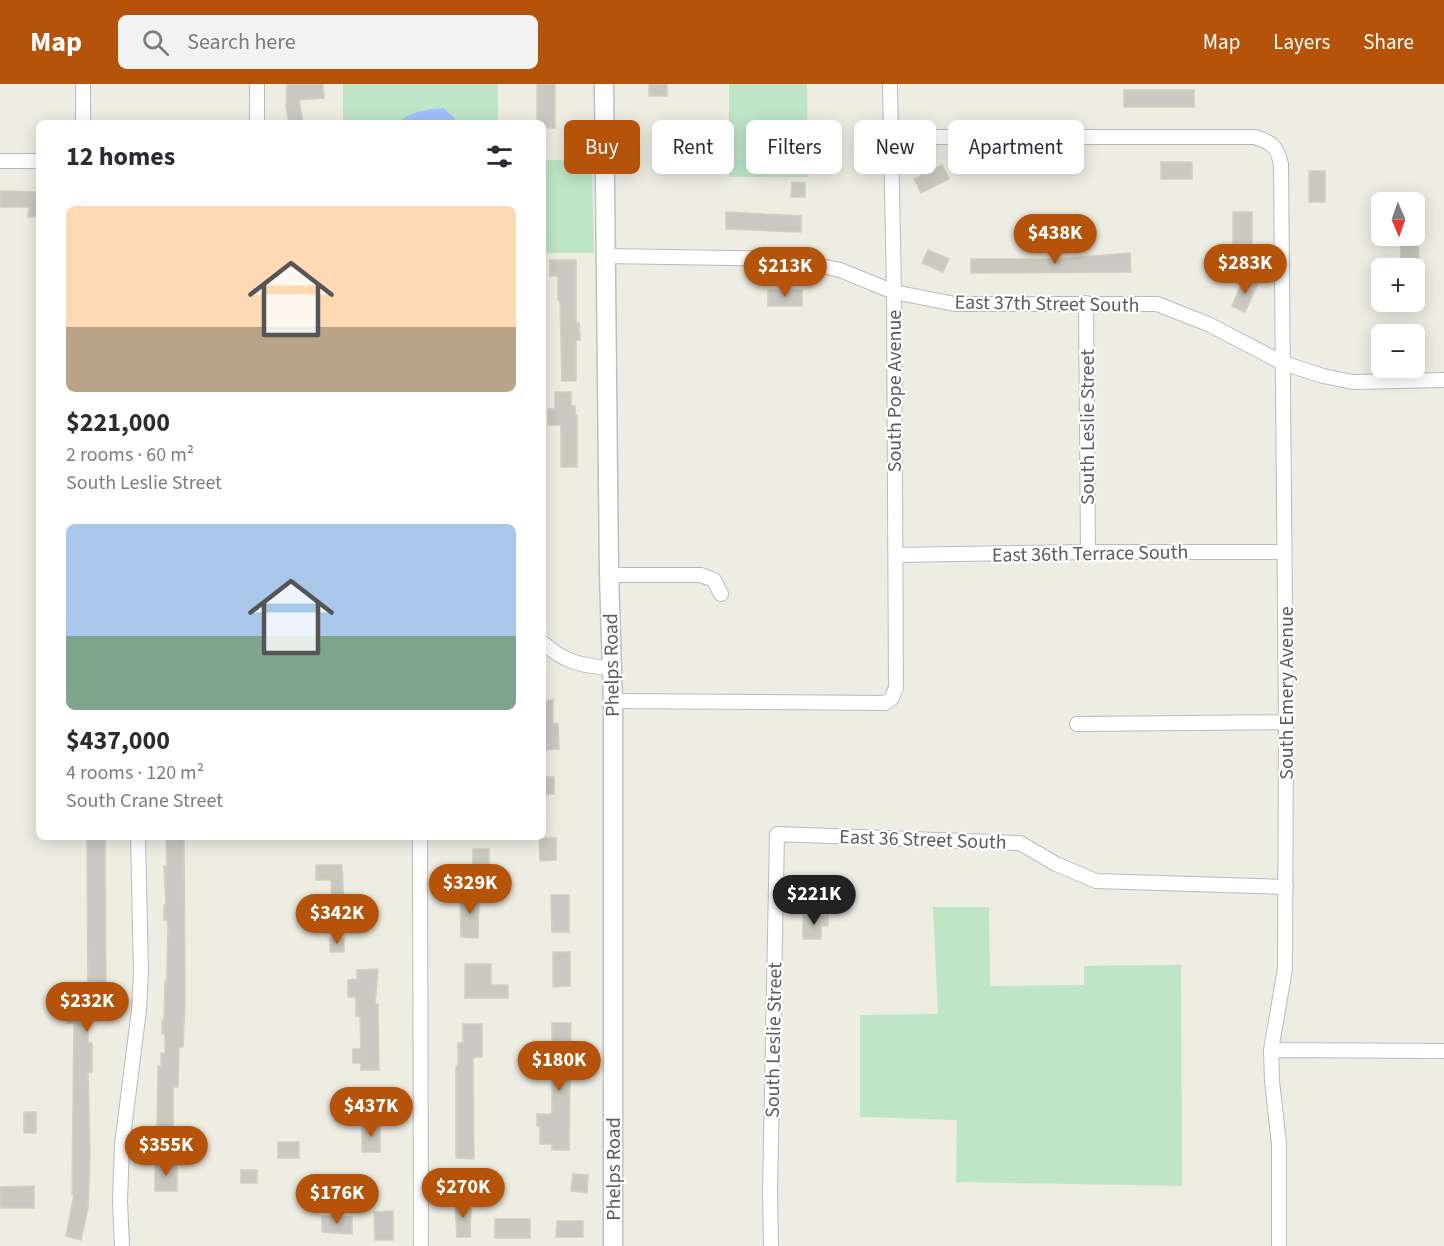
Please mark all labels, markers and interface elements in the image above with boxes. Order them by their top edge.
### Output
search box [118,15,538,69]
text: Map [30,22,82,62]
icon: search [139,26,172,59]
text: Search here [187,26,296,58]
text: Map [1203,27,1240,57]
text: Layers [1273,27,1330,57]
text: Share [1363,27,1414,57]
chip: Buy [564,120,640,174]
chip: Rent [652,120,734,174]
chip: Filters [746,120,842,174]
chip: New [854,120,936,174]
chip: Apartment [948,120,1084,174]
text: 12 homes [66,138,175,175]
icon: filters [483,140,516,173]
north arrow [1371,192,1425,246]
map controls [1371,192,1425,378]
pin: $438K [1013,214,1097,265]
text: $438K [1028,219,1082,247]
pin: $283K [1203,244,1287,295]
icon: home [237,245,345,353]
pin: $213K [743,247,827,298]
text: $283K [1218,249,1272,277]
text: $213K [758,252,812,280]
button: + [1371,258,1425,312]
street label: East 37th Street South [954,288,1140,320]
street label: South Pope Avenue [881,310,909,472]
button: − [1371,324,1425,378]
street label: South Leslie Street [1074,349,1102,505]
text: $221,000 [66,404,170,441]
text: 2 rooms · 60 m² [66,441,194,469]
text: South Leslie Street [66,469,222,497]
street label: East 36th Terrace South [992,538,1188,570]
icon: home [237,563,345,671]
street label: South Emery Avenue [1273,606,1301,780]
street label: Phelps Road [597,613,627,717]
text: $437,000 [66,722,170,759]
text: 4 rooms · 120 m² [66,759,204,787]
text: South Crane Street [66,787,223,815]
street label: East 36 Street South [839,823,1007,857]
pin: $329K [428,864,512,915]
text: $329K [443,869,497,897]
pin: $221K [772,875,856,926]
text: $221K [787,880,841,908]
pin: $342K [295,894,379,945]
text: $342K [310,899,364,927]
street label: South Leslie Street [759,962,789,1118]
pin: $232K [45,982,129,1033]
text: $232K [60,987,114,1015]
pin: $180K [517,1041,601,1092]
text: $180K [532,1046,586,1074]
pin: $437K [329,1087,413,1138]
text: $437K [344,1092,398,1120]
street label: Phelps Road [600,1117,628,1221]
pin: $355K [124,1126,208,1177]
text: $355K [139,1131,193,1159]
pin: $270K [421,1168,505,1219]
text: $270K [436,1173,490,1201]
pin: $176K [295,1174,379,1225]
text: $176K [310,1179,364,1207]

